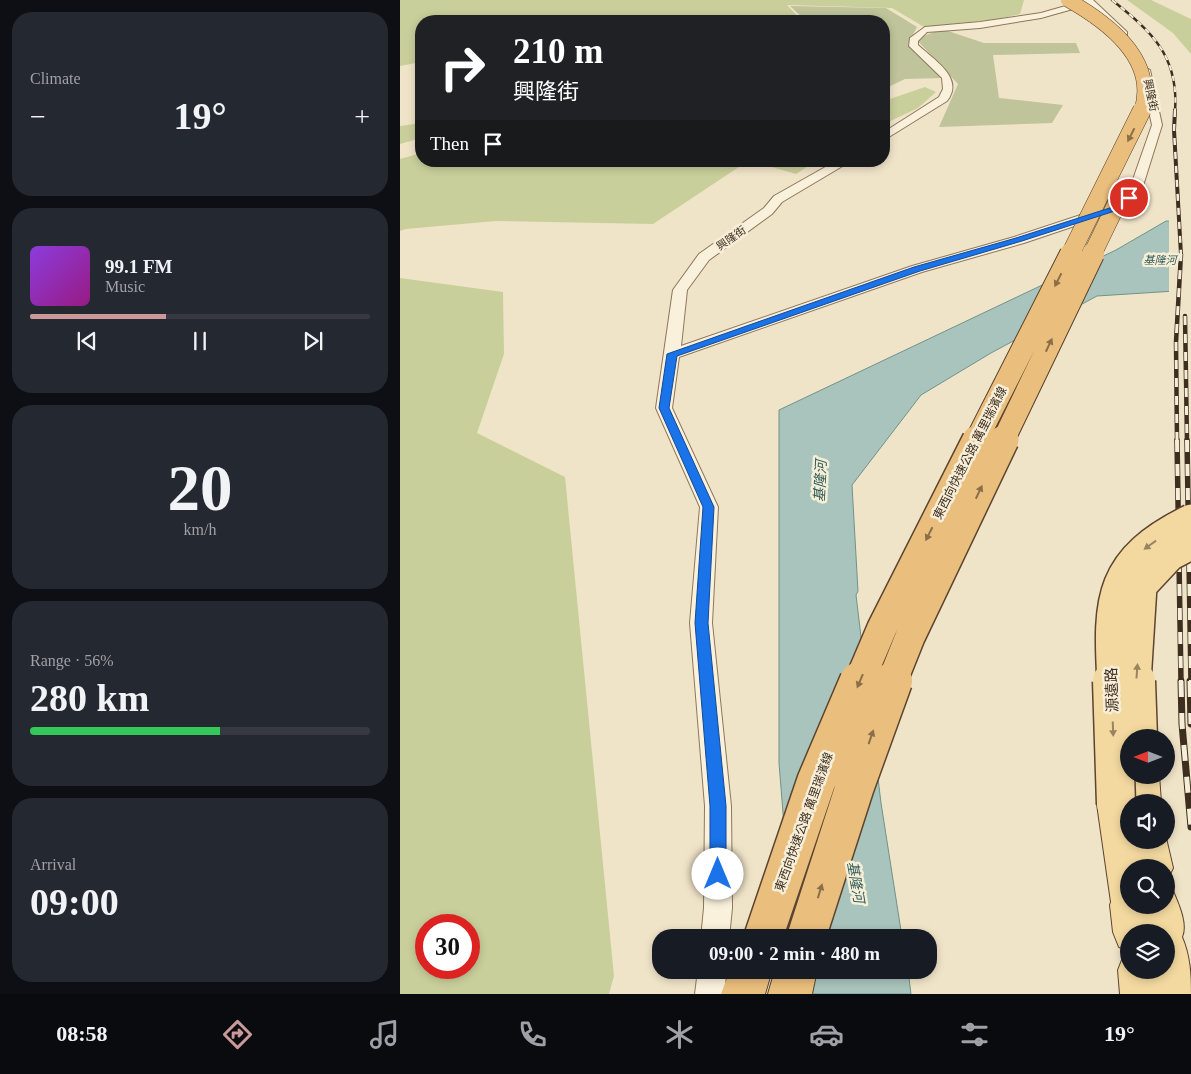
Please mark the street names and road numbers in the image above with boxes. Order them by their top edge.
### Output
street label: 興隆街 [1142,78,1160,112]
street label: 興隆街 [714,224,748,252]
street label: 東西向快速公路 萬里瑞濱線 [930,384,1010,522]
street label: 源遠路 [1102,667,1121,713]
street label: 東西向快速公路 萬里瑞濱線 [772,751,836,893]

